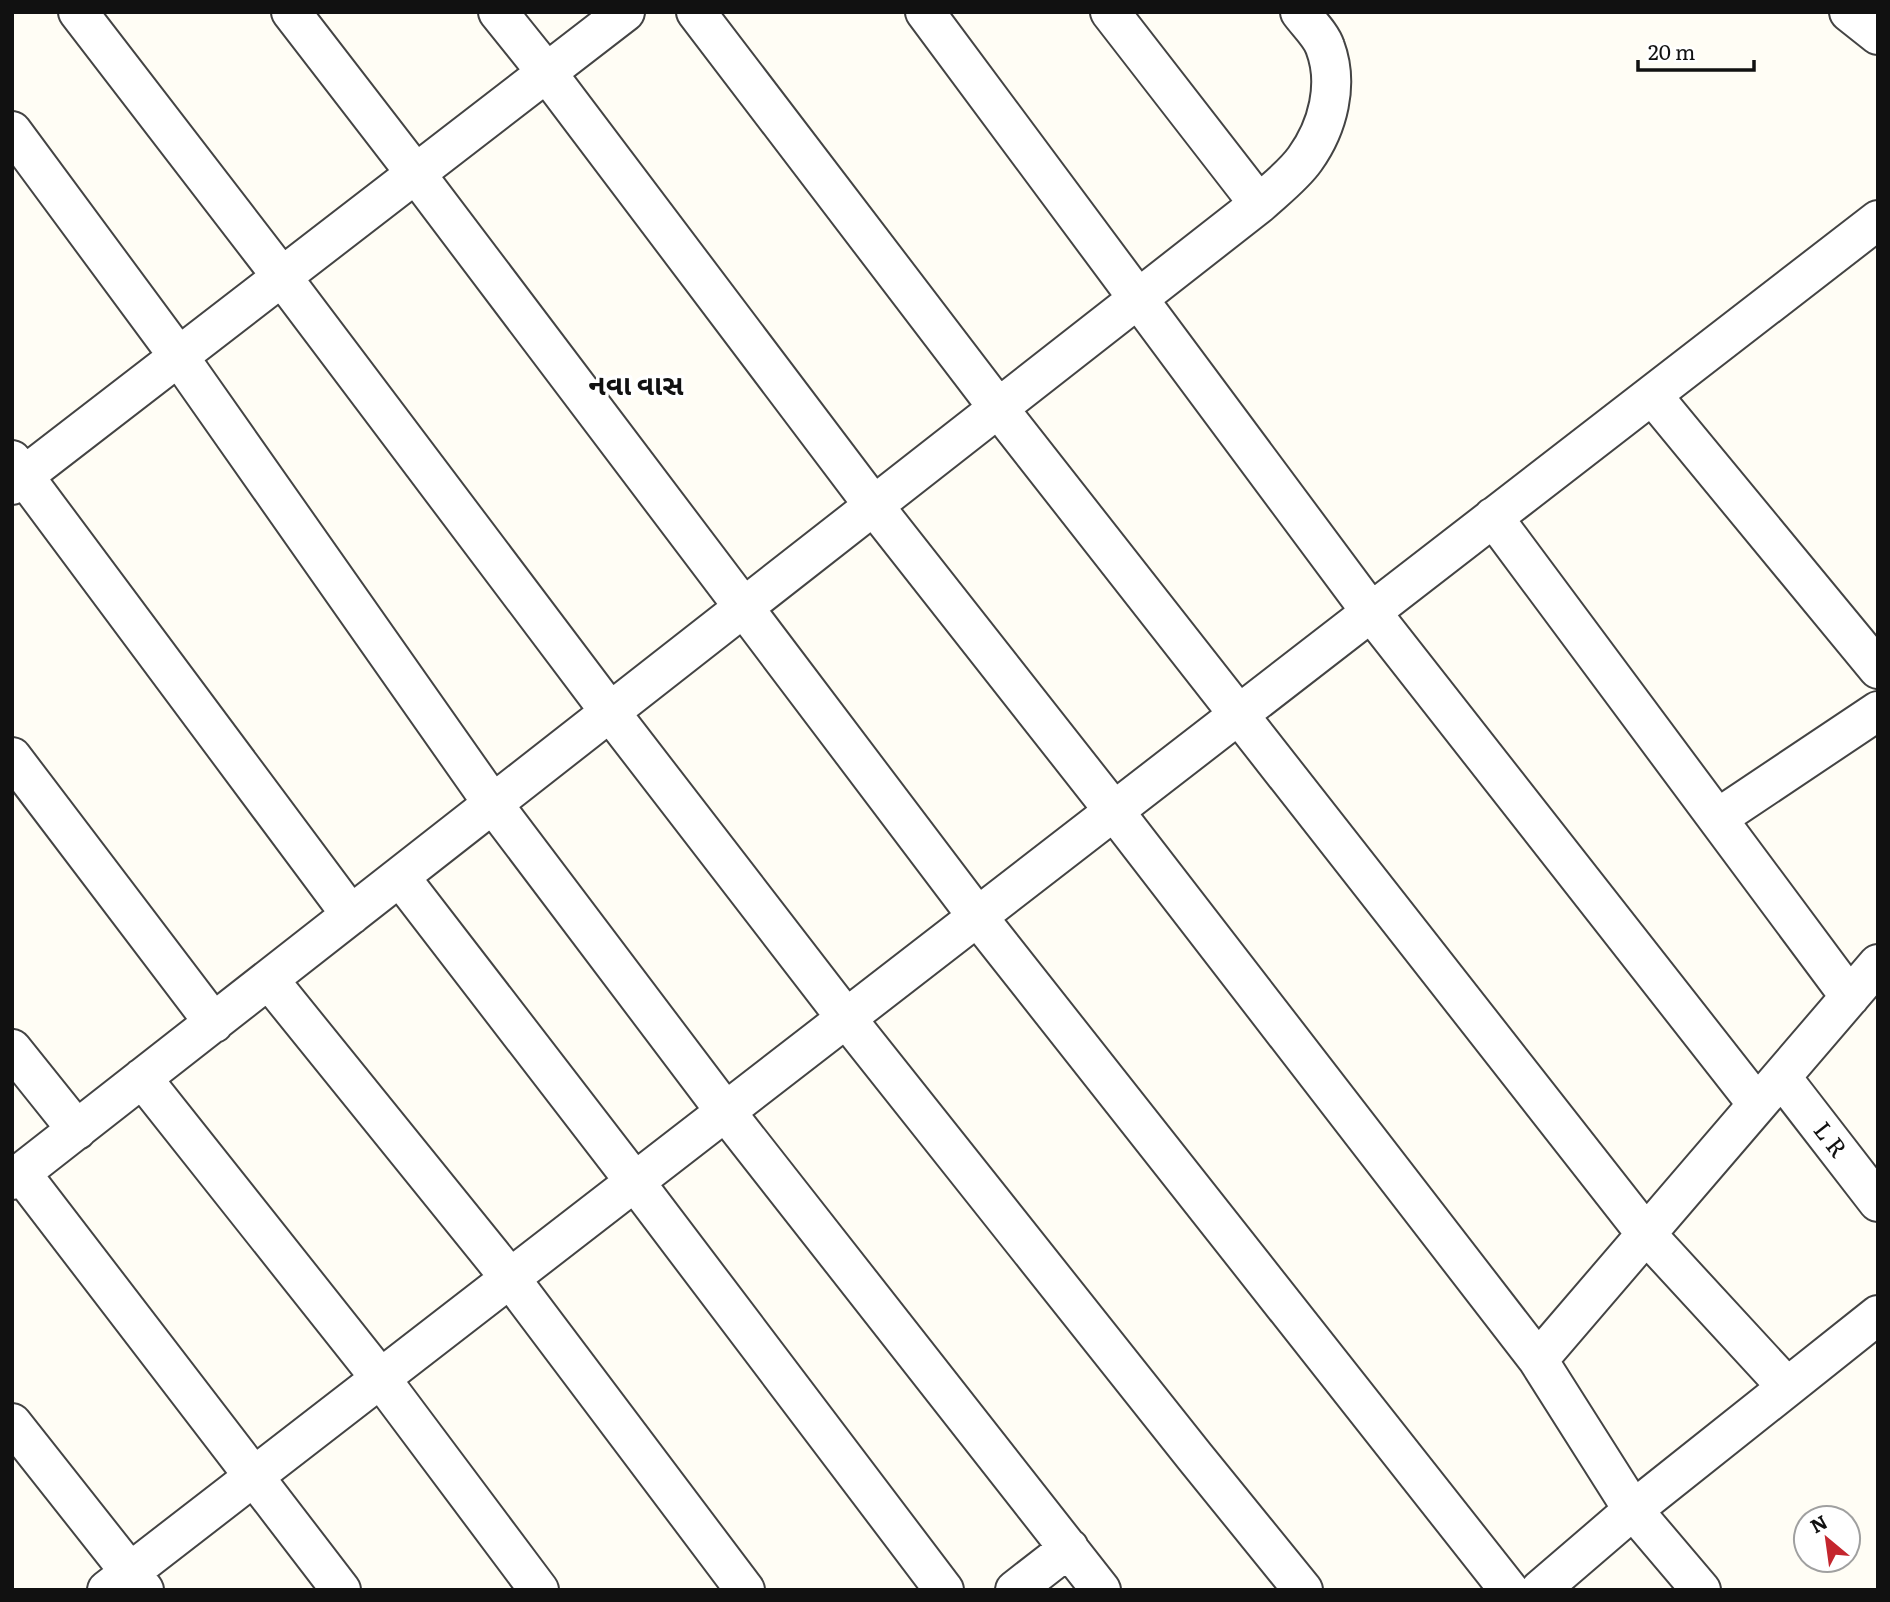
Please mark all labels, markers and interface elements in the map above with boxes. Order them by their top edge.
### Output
scale bar [1638,28,1754,72]
text: 20 m [1648,35,1695,66]
district label: નવા વાસ [589,362,684,404]
street label: L R [1807,1113,1857,1164]
north arrow [1792,1504,1862,1574]
text: N [1805,1507,1832,1539]

